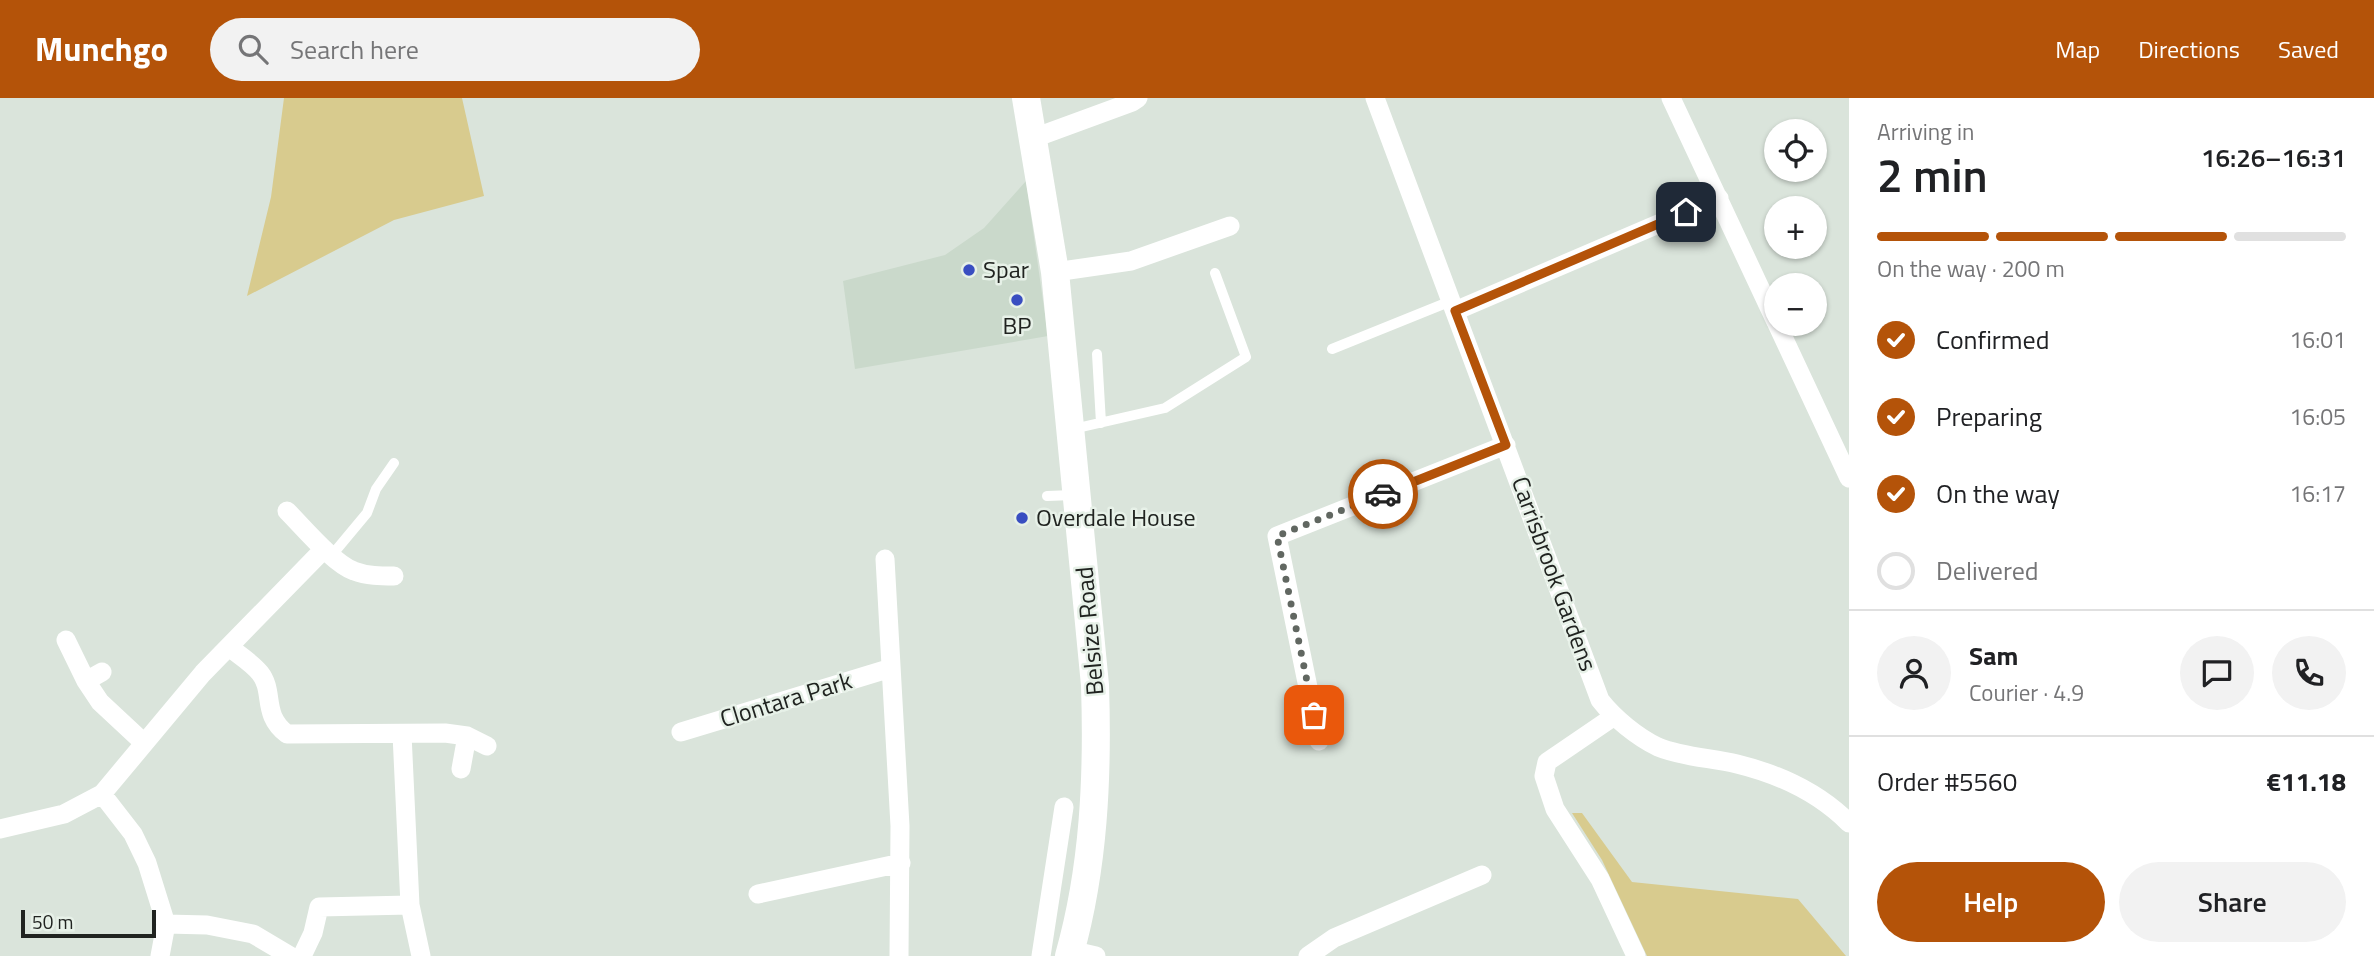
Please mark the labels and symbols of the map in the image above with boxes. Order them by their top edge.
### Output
pin [1656,182,1716,242]
place label: Spar [983,251,1029,287]
marker: Spar [961,262,977,278]
marker: BP [1009,292,1025,308]
place label: BP [1002,307,1032,343]
courier [1348,459,1418,529]
street label: Carrisbrook Gardens [1503,471,1607,676]
place label: Overdale House [1036,499,1196,535]
marker: Overdale House [1014,510,1030,526]
street label: Belsize Road [1065,565,1113,697]
street label: Clontara Park [715,662,857,736]
pin [1284,685,1344,745]
scale bar [21,907,156,939]

